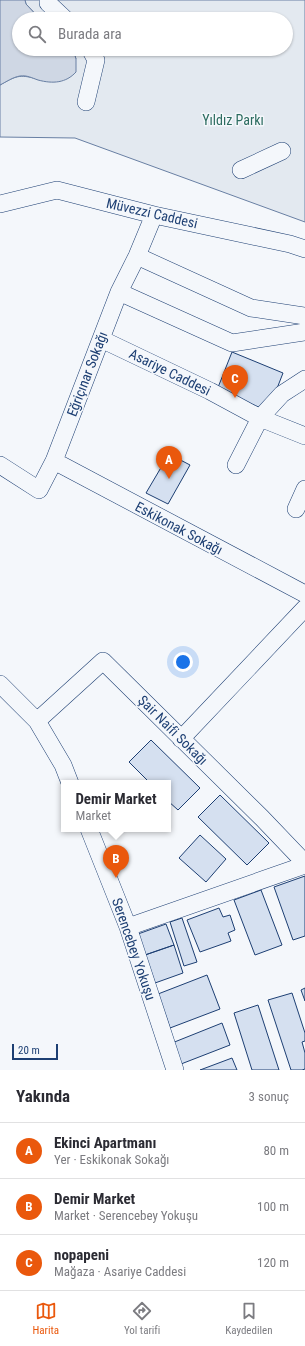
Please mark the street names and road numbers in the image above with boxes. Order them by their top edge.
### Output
street label: Müvezzi Caddesi [105,195,199,231]
street label: Eğriçınar Sokağı [64,329,110,419]
street label: Asariye Caddesi [127,345,213,399]
street label: Eskikonak Sokağı [133,498,225,558]
street label: Şair Naifi Sokağı [135,692,211,768]
street label: Serencebey Yokuşu [109,896,159,1002]

